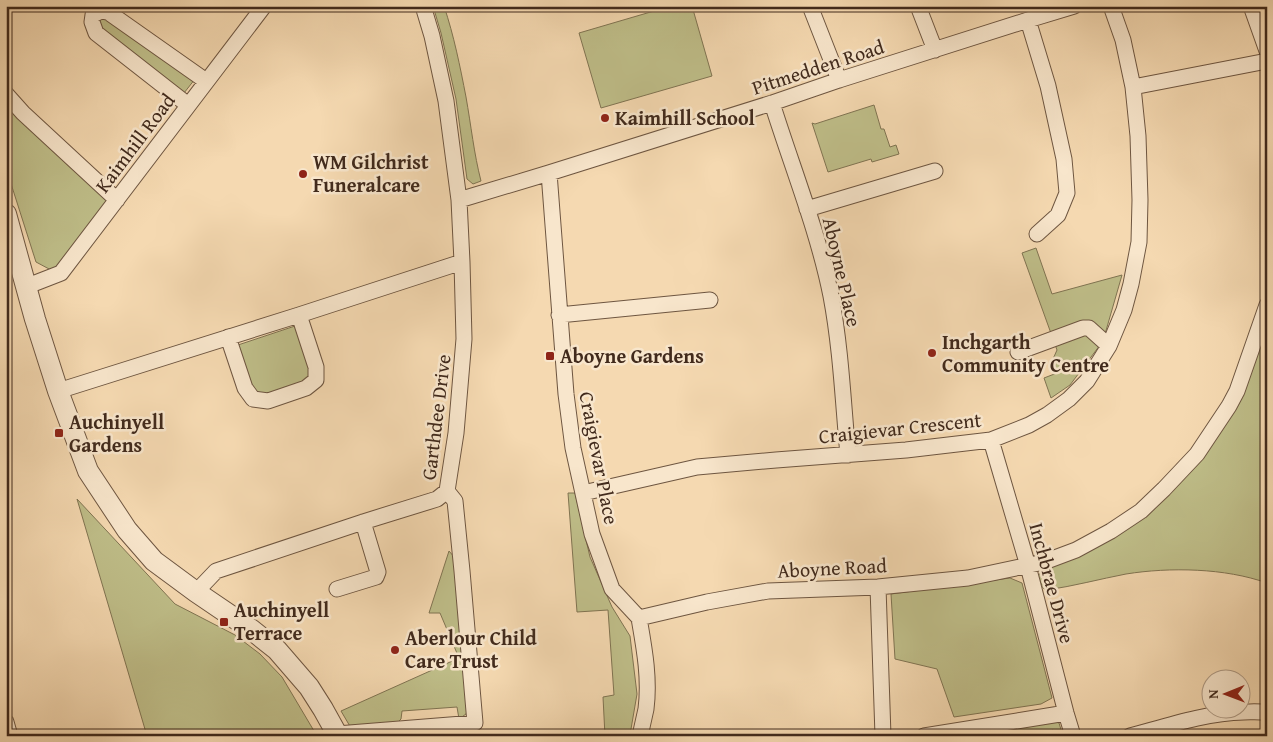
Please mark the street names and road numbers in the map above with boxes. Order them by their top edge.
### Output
street label: Pitmedden Road [748,31,888,102]
street label: Kaimhill Road [88,87,182,198]
street label: Aboyne Place [816,214,869,330]
street label: Garthdee Drive [413,352,458,481]
street label: Craigievar Place [572,389,627,527]
street label: Craigievar Crescent [817,405,983,450]
street label: Inchbrae Drive [1022,519,1082,646]
street label: Aboyne Road [777,550,888,585]

